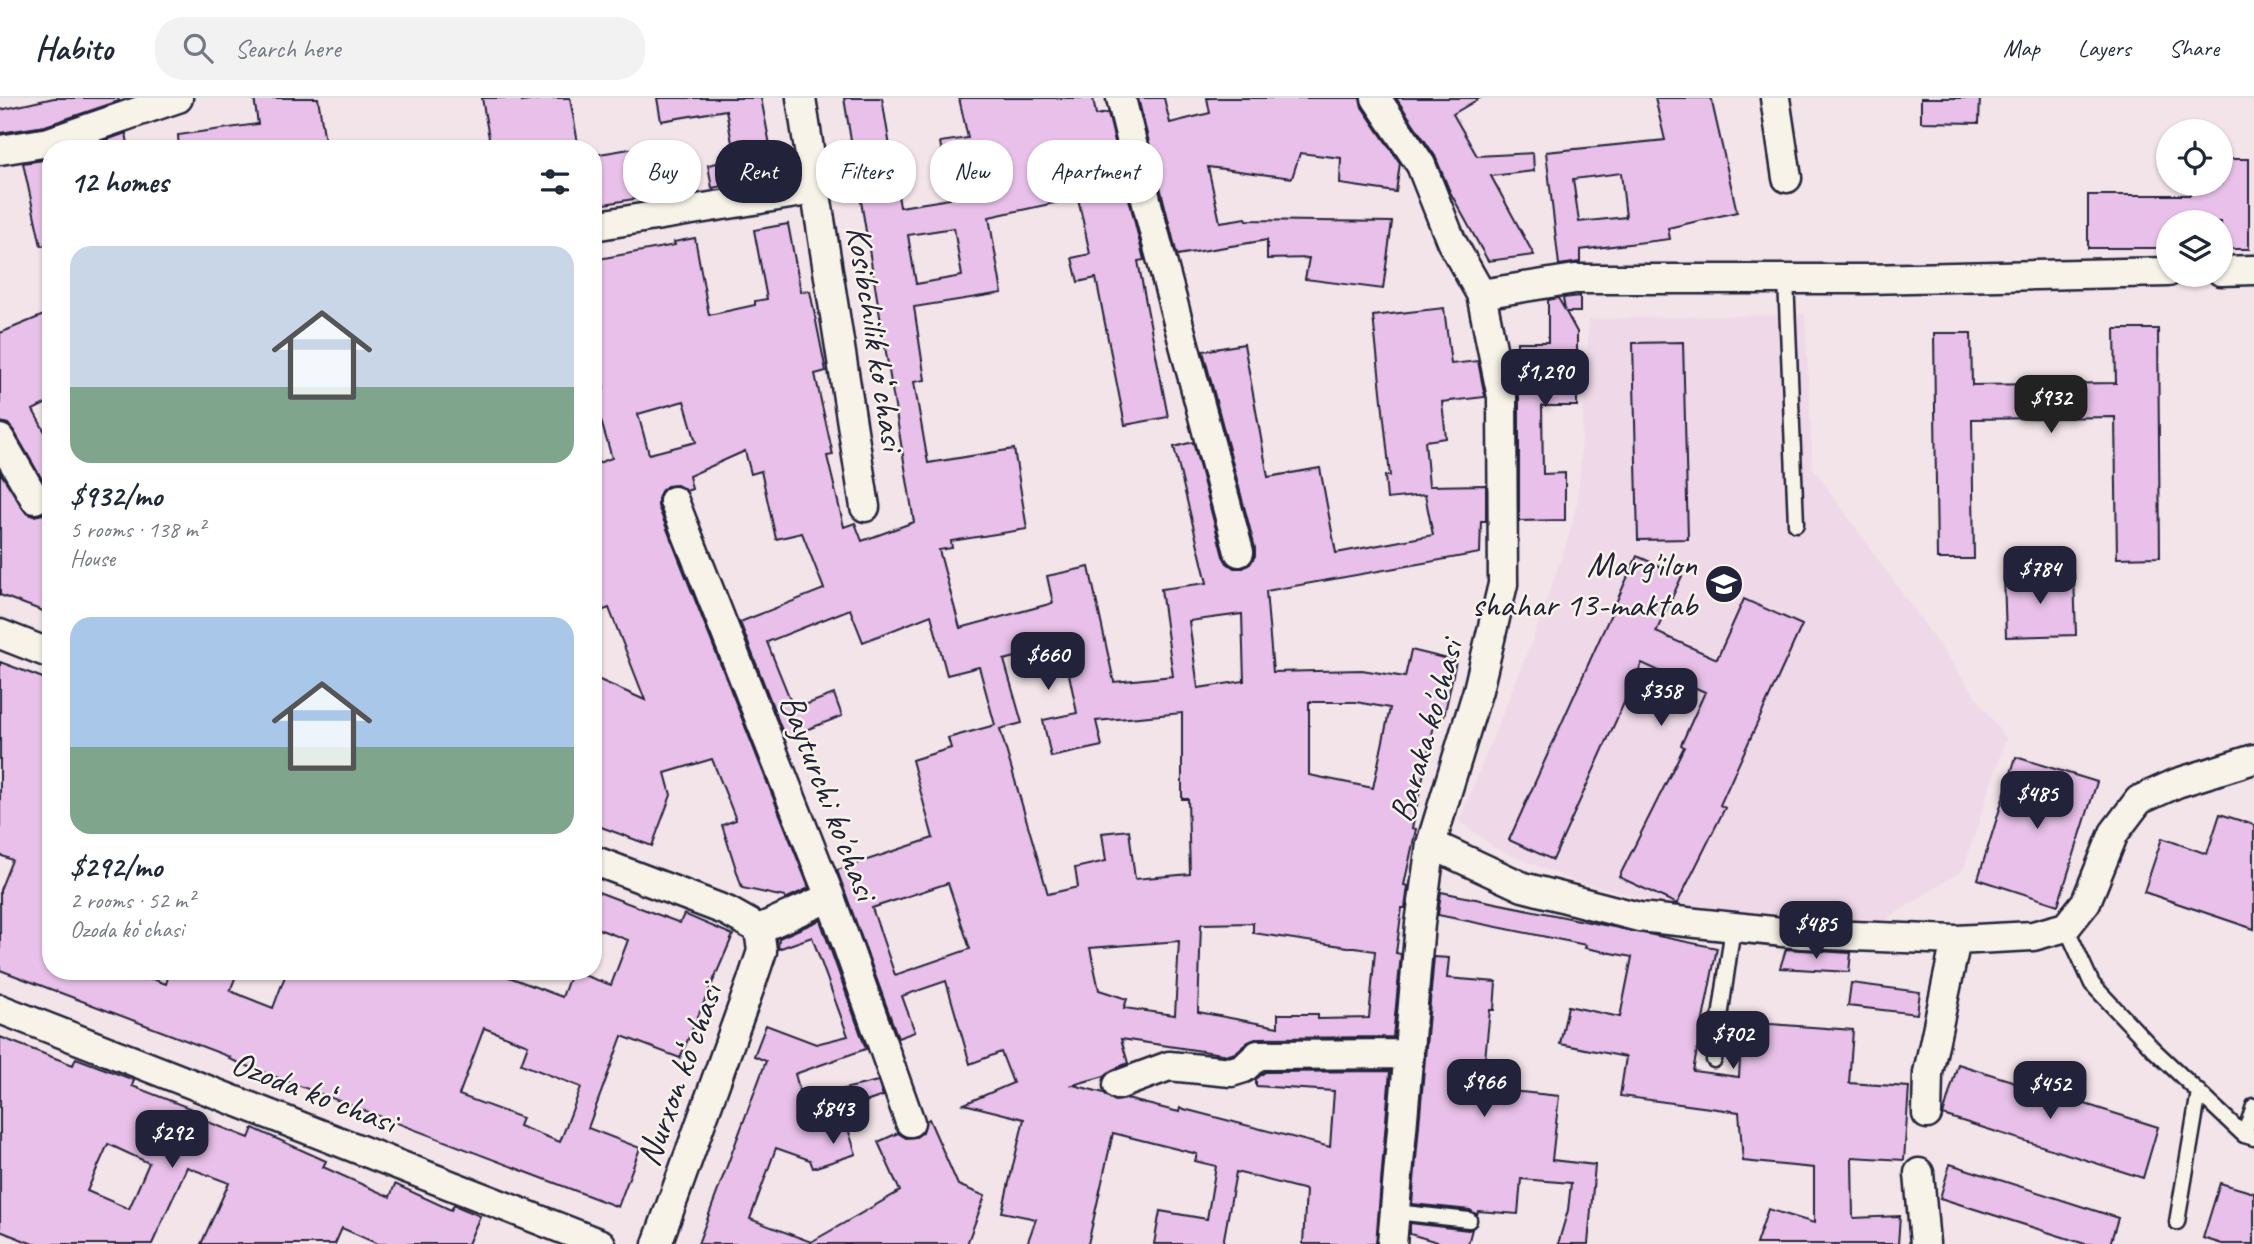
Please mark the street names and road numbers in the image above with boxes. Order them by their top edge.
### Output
street label: Kosibchilik koʻchasi [836,223,917,458]
street label: Baraka ko'chasi [1379,631,1475,827]
street label: Bayturchi ko'chasi [769,688,890,910]
street label: Nurxon koʻchasi [625,974,734,1172]
street label: Ozoda koʻchasi [225,1040,407,1146]

